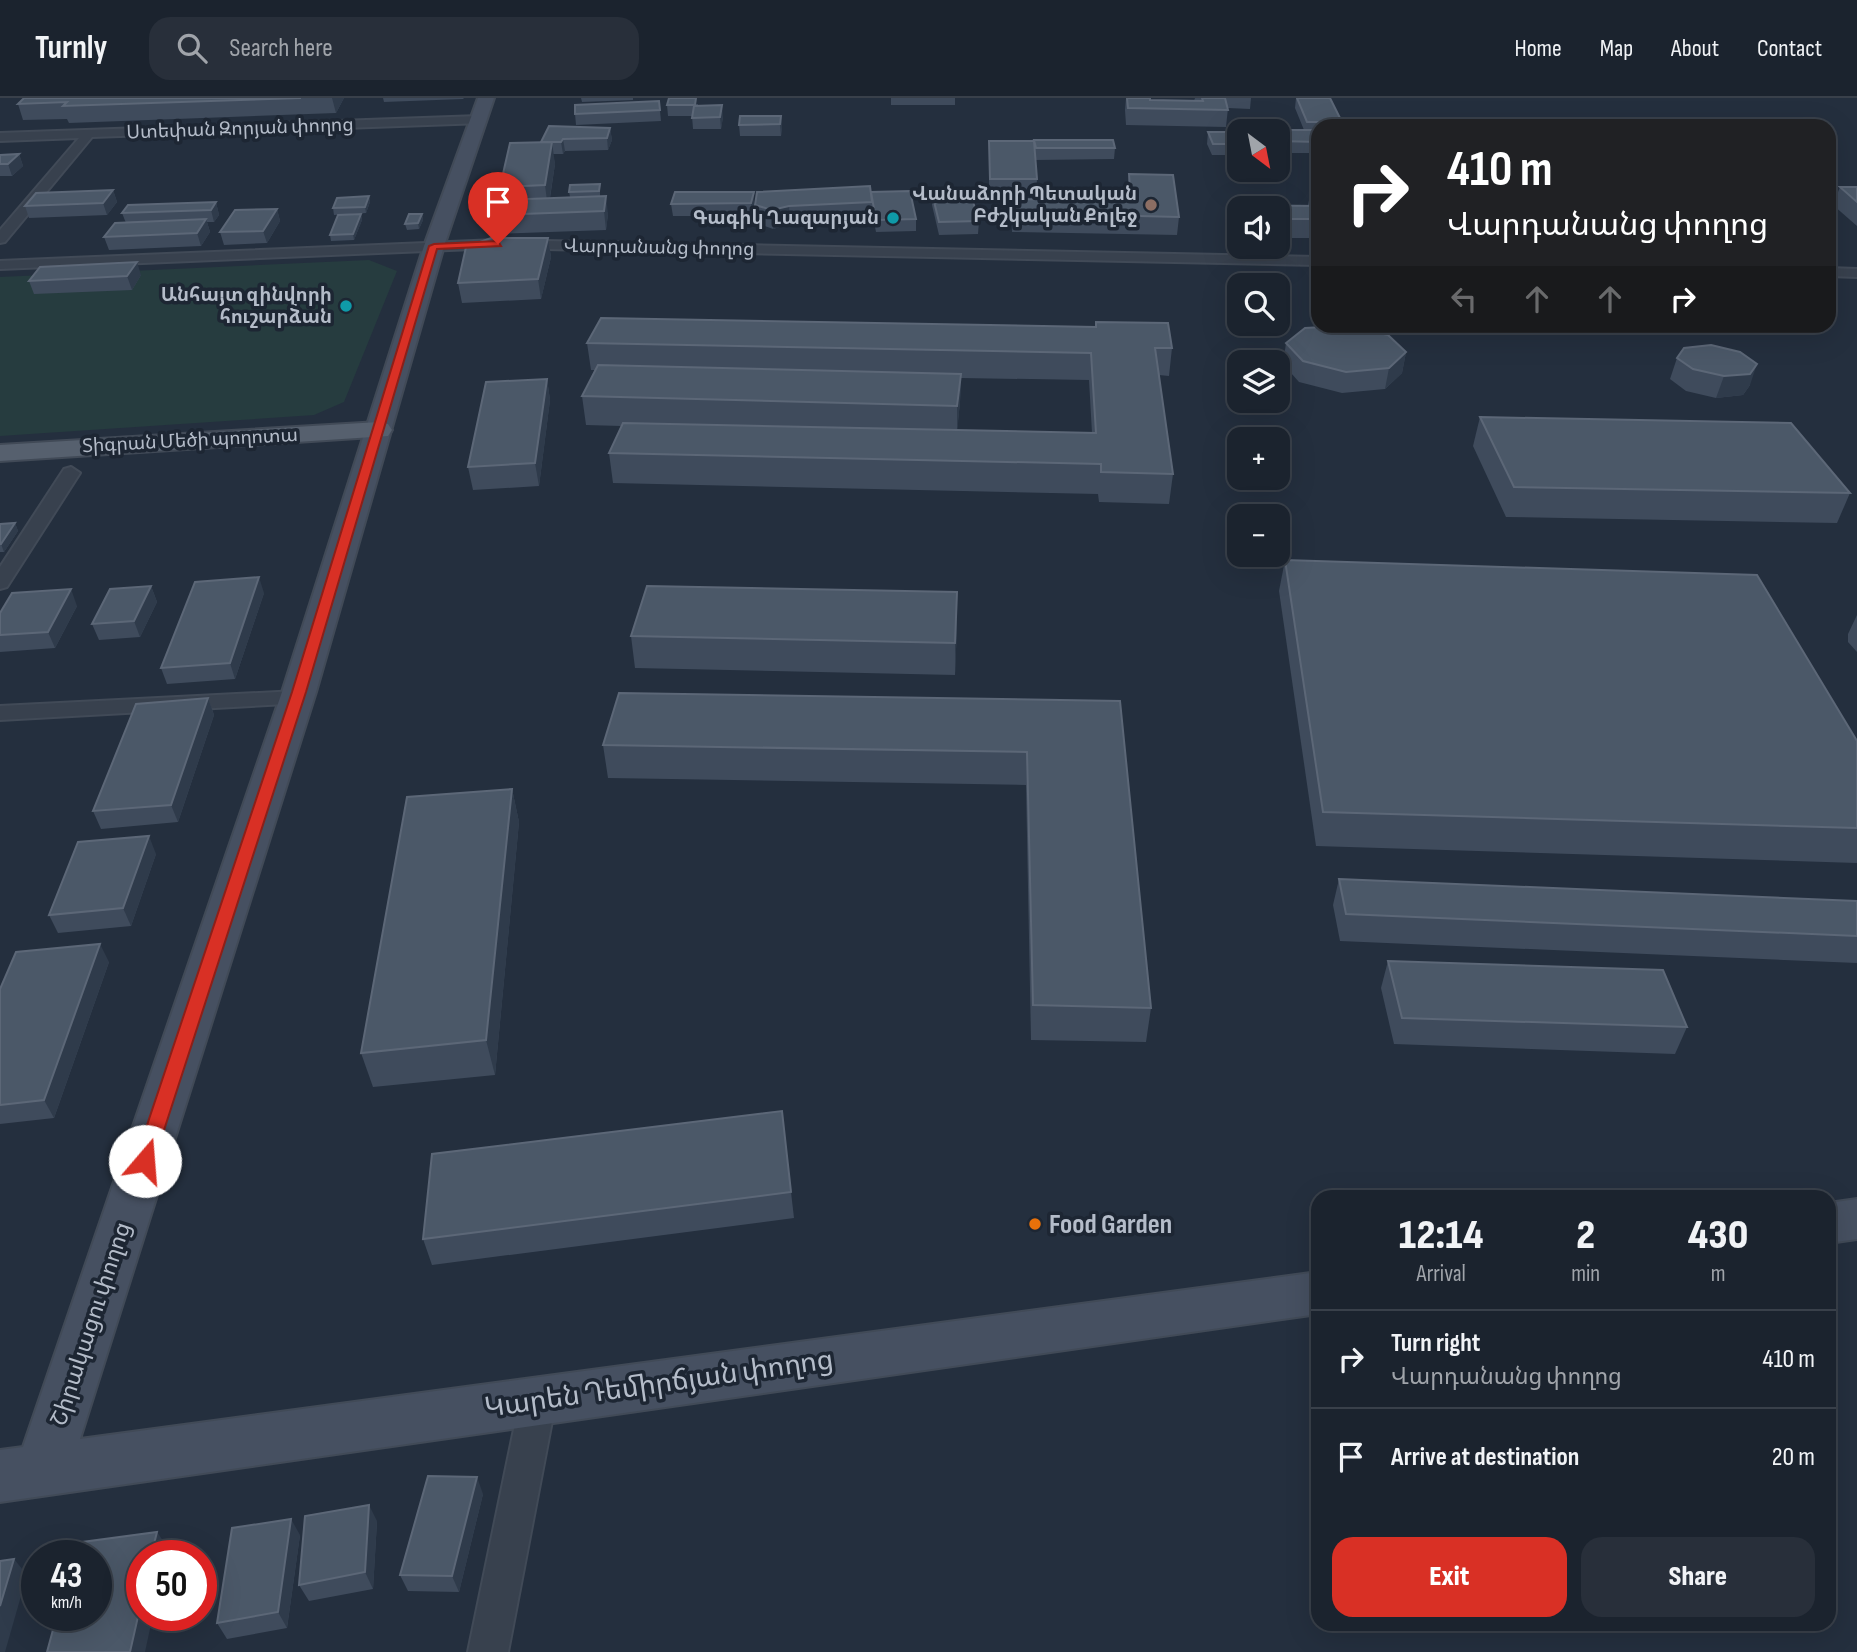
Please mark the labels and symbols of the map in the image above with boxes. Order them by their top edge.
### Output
street label: Ստեփան Զորյան փողոց [126,114,354,144]
north arrow [1227,119,1290,182]
pin [468,172,528,244]
place label: Վանաձորի Պետական Բժշկական Քոլեջ [912,183,1137,228]
marker: Վանաձորի Պետական Բժշկական Քոլեջ [1143,197,1159,213]
place label: Գագիկ Ղազարյան [693,207,879,230]
marker: Գագիկ Ղազարյան [885,210,901,226]
street label: Վարդանանց փողոց [563,235,755,261]
place label: Անհայտ զինվորի հուշարձան [161,284,332,329]
marker: Անհայտ զինվորի հուշարձան [338,298,354,314]
street label: Տիգրան Մեծի պողոտա [82,424,298,458]
position arrow [108,1124,182,1198]
place label: Food Garden [1049,1208,1172,1241]
marker: Food Garden [1027,1216,1043,1232]
street label: Շիրակացու փողոց [45,1219,137,1429]
street label: Կարեն Դեմիրճյան փողոց [482,1343,836,1425]
speed limit sign: 50 [126,1540,217,1631]

